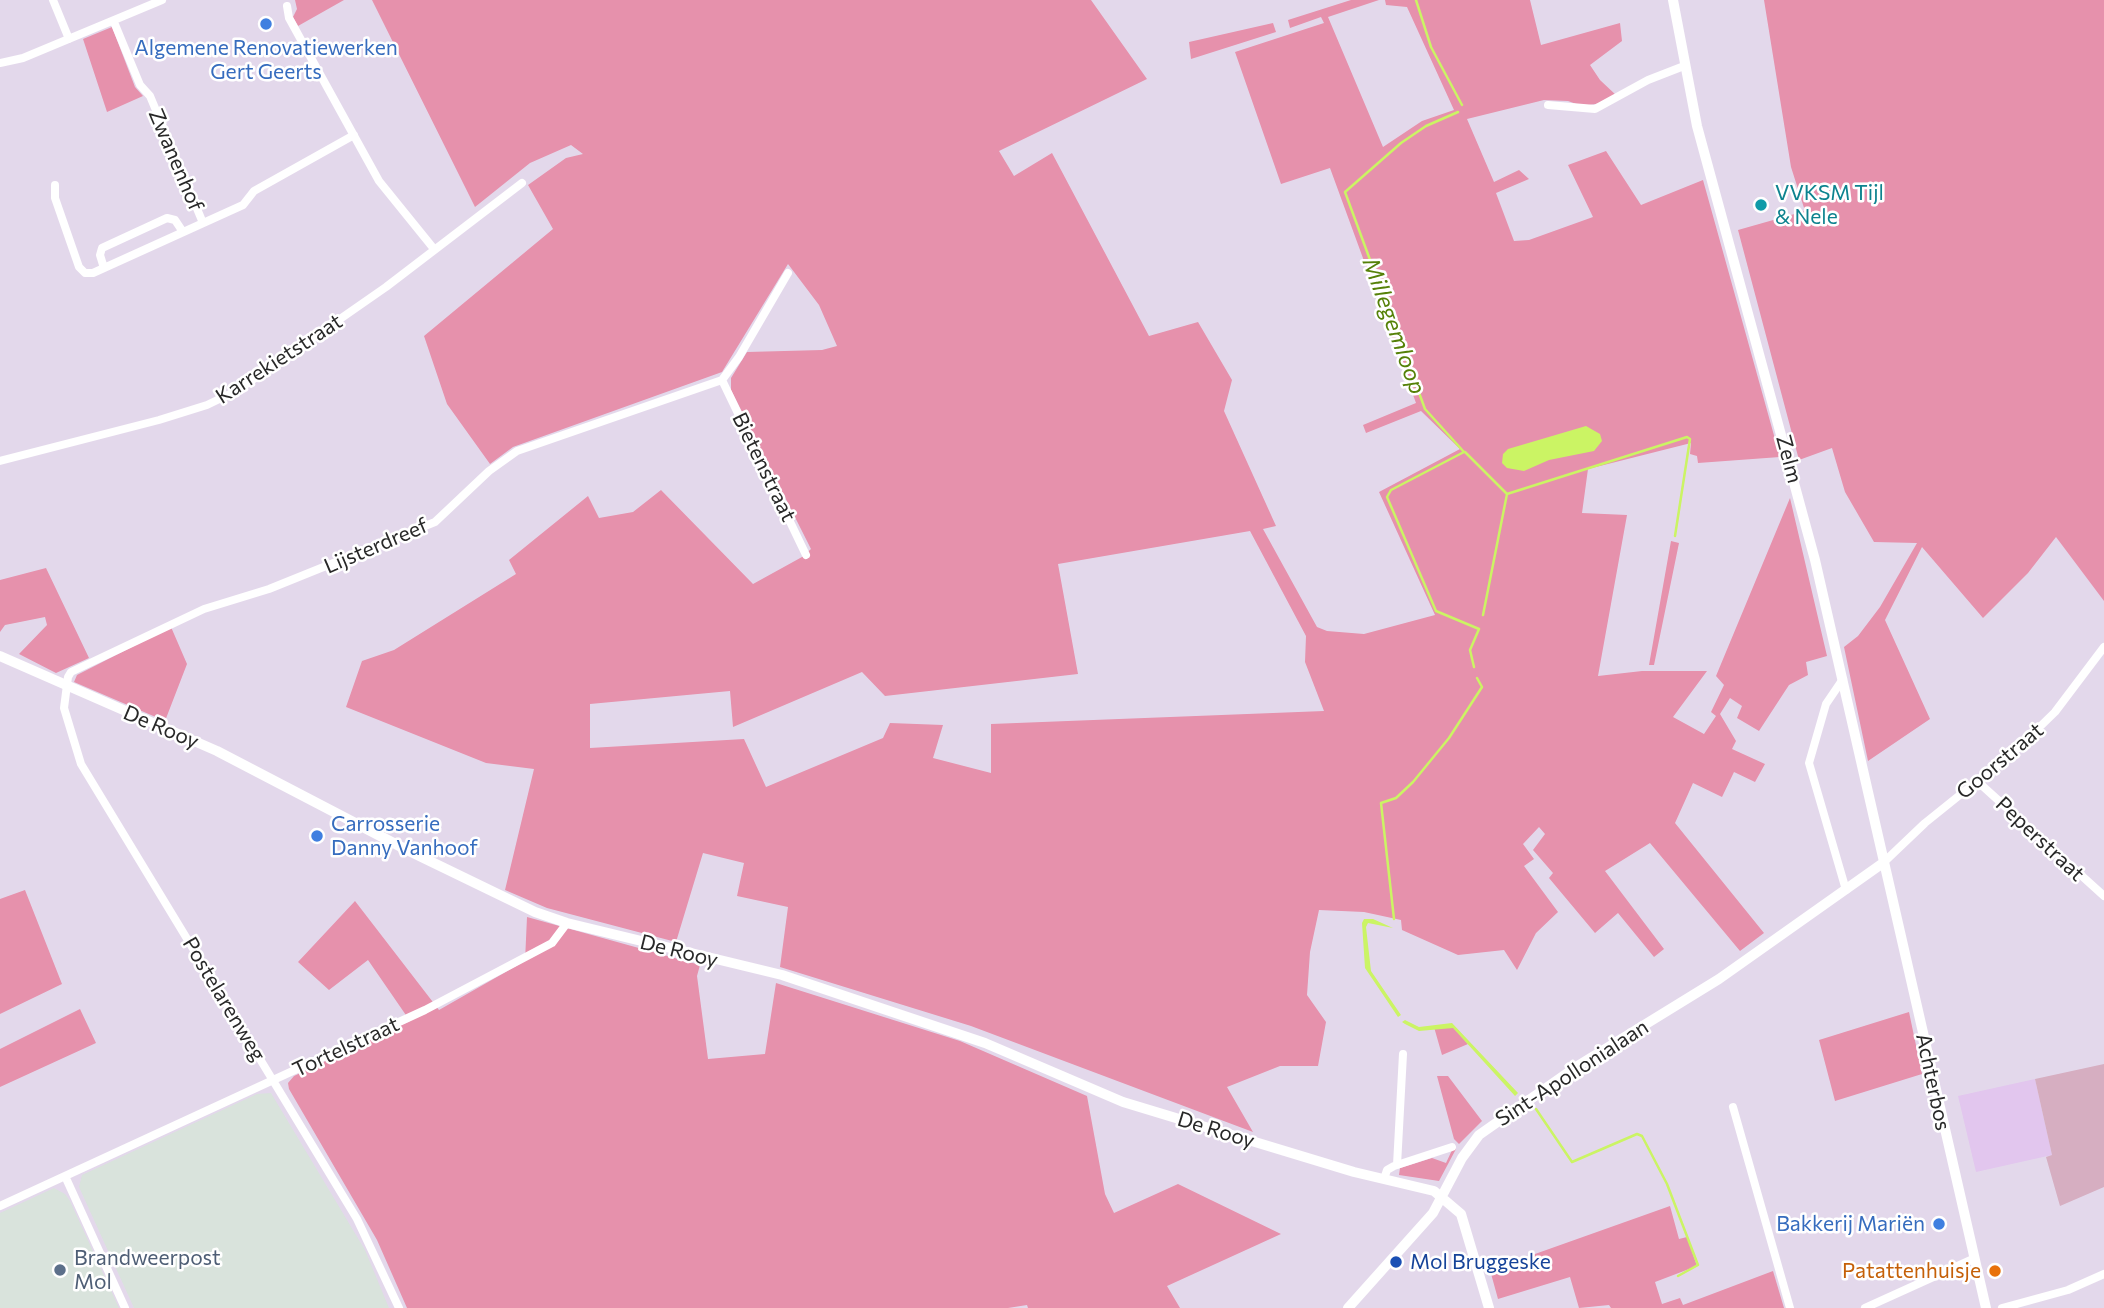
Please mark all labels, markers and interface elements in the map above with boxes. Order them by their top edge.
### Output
marker: Algemene Renovatiewerken Gert Geerts [258,16,274,32]
place label: Algemene Renovatiewerken Gert Geerts [134,35,398,85]
street label: Zwanenhof [143,105,209,215]
place label: VVKSM Tijl & Nele [1775,180,1884,230]
marker: VVKSM Tijl & Nele [1753,197,1769,213]
water label: Millegemloop [1357,254,1431,398]
street label: Karrekietstraat [211,309,347,409]
street label: Bietenstraat [727,408,801,526]
street label: Zelm [1771,432,1807,486]
street label: Lijsterdreef [320,513,432,579]
street label: De Rooy [119,700,203,754]
street label: Goorstraat [1952,717,2048,805]
street label: Peperstraat [1990,791,2090,887]
place label: Carrosserie Danny Vanhoof [331,811,478,861]
marker: Carrosserie Danny Vanhoof [309,828,325,844]
street label: De Rooy [637,929,721,973]
street label: Postelarenweg [177,932,271,1066]
street label: Tortelstraat [289,1011,403,1083]
street label: Sint-Apollonialaan [1491,1014,1653,1132]
street label: Achterbos [1910,1031,1956,1133]
street label: De Rooy [1174,1106,1258,1154]
place label: Bakkerij Mariën [1776,1211,1925,1237]
marker: Bakkerij Mariën [1931,1216,1947,1232]
place label: Brandweerpost Mol [74,1245,221,1295]
place label: Mol Bruggeske [1410,1249,1551,1275]
marker: Mol Bruggeske [1388,1254,1404,1270]
place label: Patattenhuisje [1842,1258,1981,1284]
marker: Brandweerpost Mol [52,1262,68,1278]
marker: Patattenhuisje [1987,1263,2003,1279]

